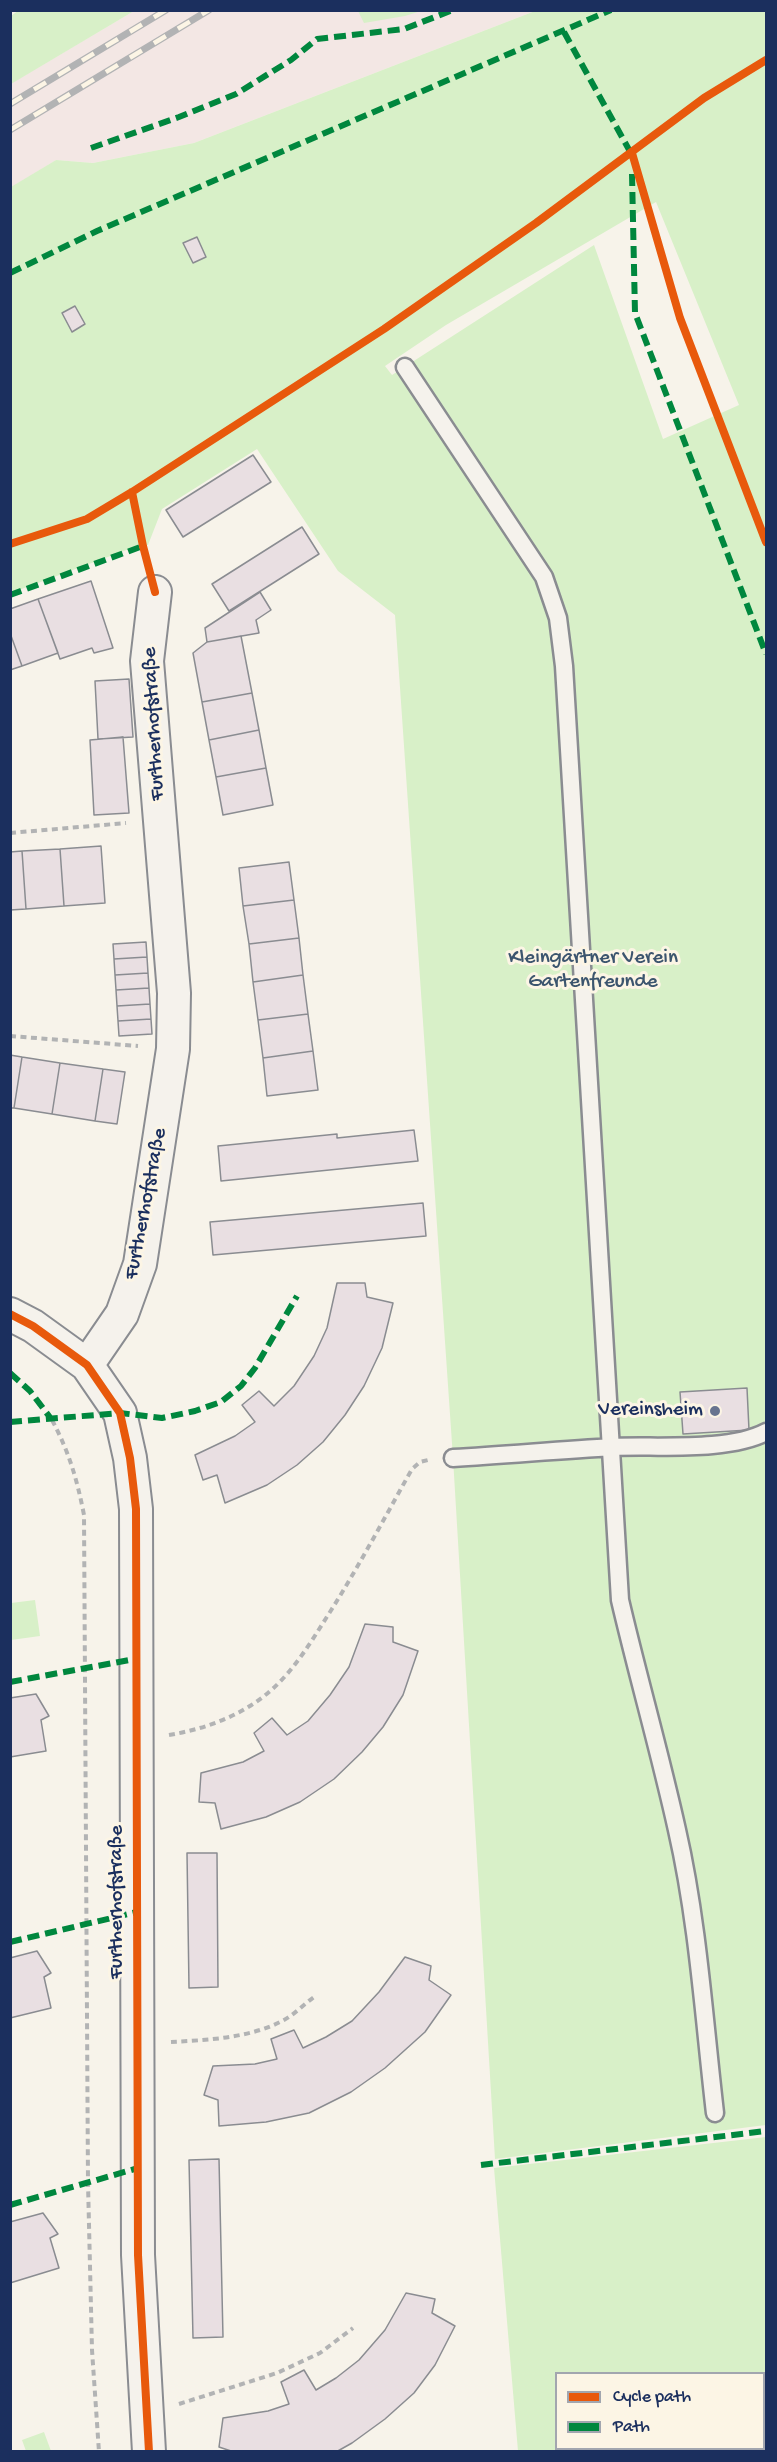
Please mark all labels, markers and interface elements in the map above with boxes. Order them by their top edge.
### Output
street label: Furtherhofstraße [138,647,172,801]
park label: Kleingärtner Verein Gartenfreunde [508,946,678,996]
street label: Furtherhofstraße [120,1126,174,1282]
place label: Vereinsheim [598,1398,703,1424]
marker: Vereinsheim [708,1404,722,1418]
street label: Furtherhofstraße [105,1825,131,1979]
legend [555,2372,765,2450]
text: Cycle path [613,2387,691,2408]
text: Path [613,2417,650,2438]

